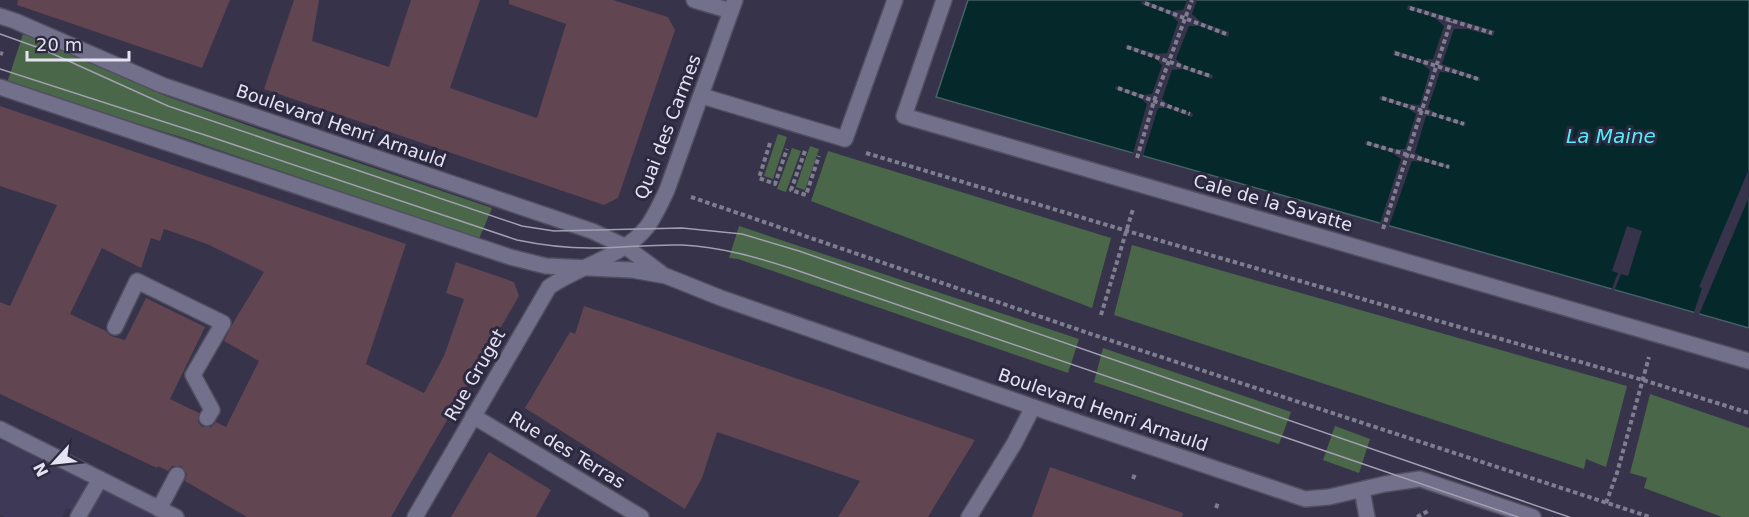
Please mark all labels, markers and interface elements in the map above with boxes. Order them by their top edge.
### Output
scale bar [27,24,129,62]
text: 20 m [36,34,82,55]
street label: Quai des Carmes [630,51,705,202]
street label: Boulevard Henri Arnauld [233,80,449,171]
water label: La Maine [1566,124,1656,148]
street label: Cale de la Savatte [1191,170,1355,235]
street label: Rue Gruget [440,325,509,424]
street label: Boulevard Henri Arnauld [995,364,1211,455]
street label: Rue des Terras [506,407,629,492]
north arrow [24,433,84,493]
text: N [30,459,53,480]

